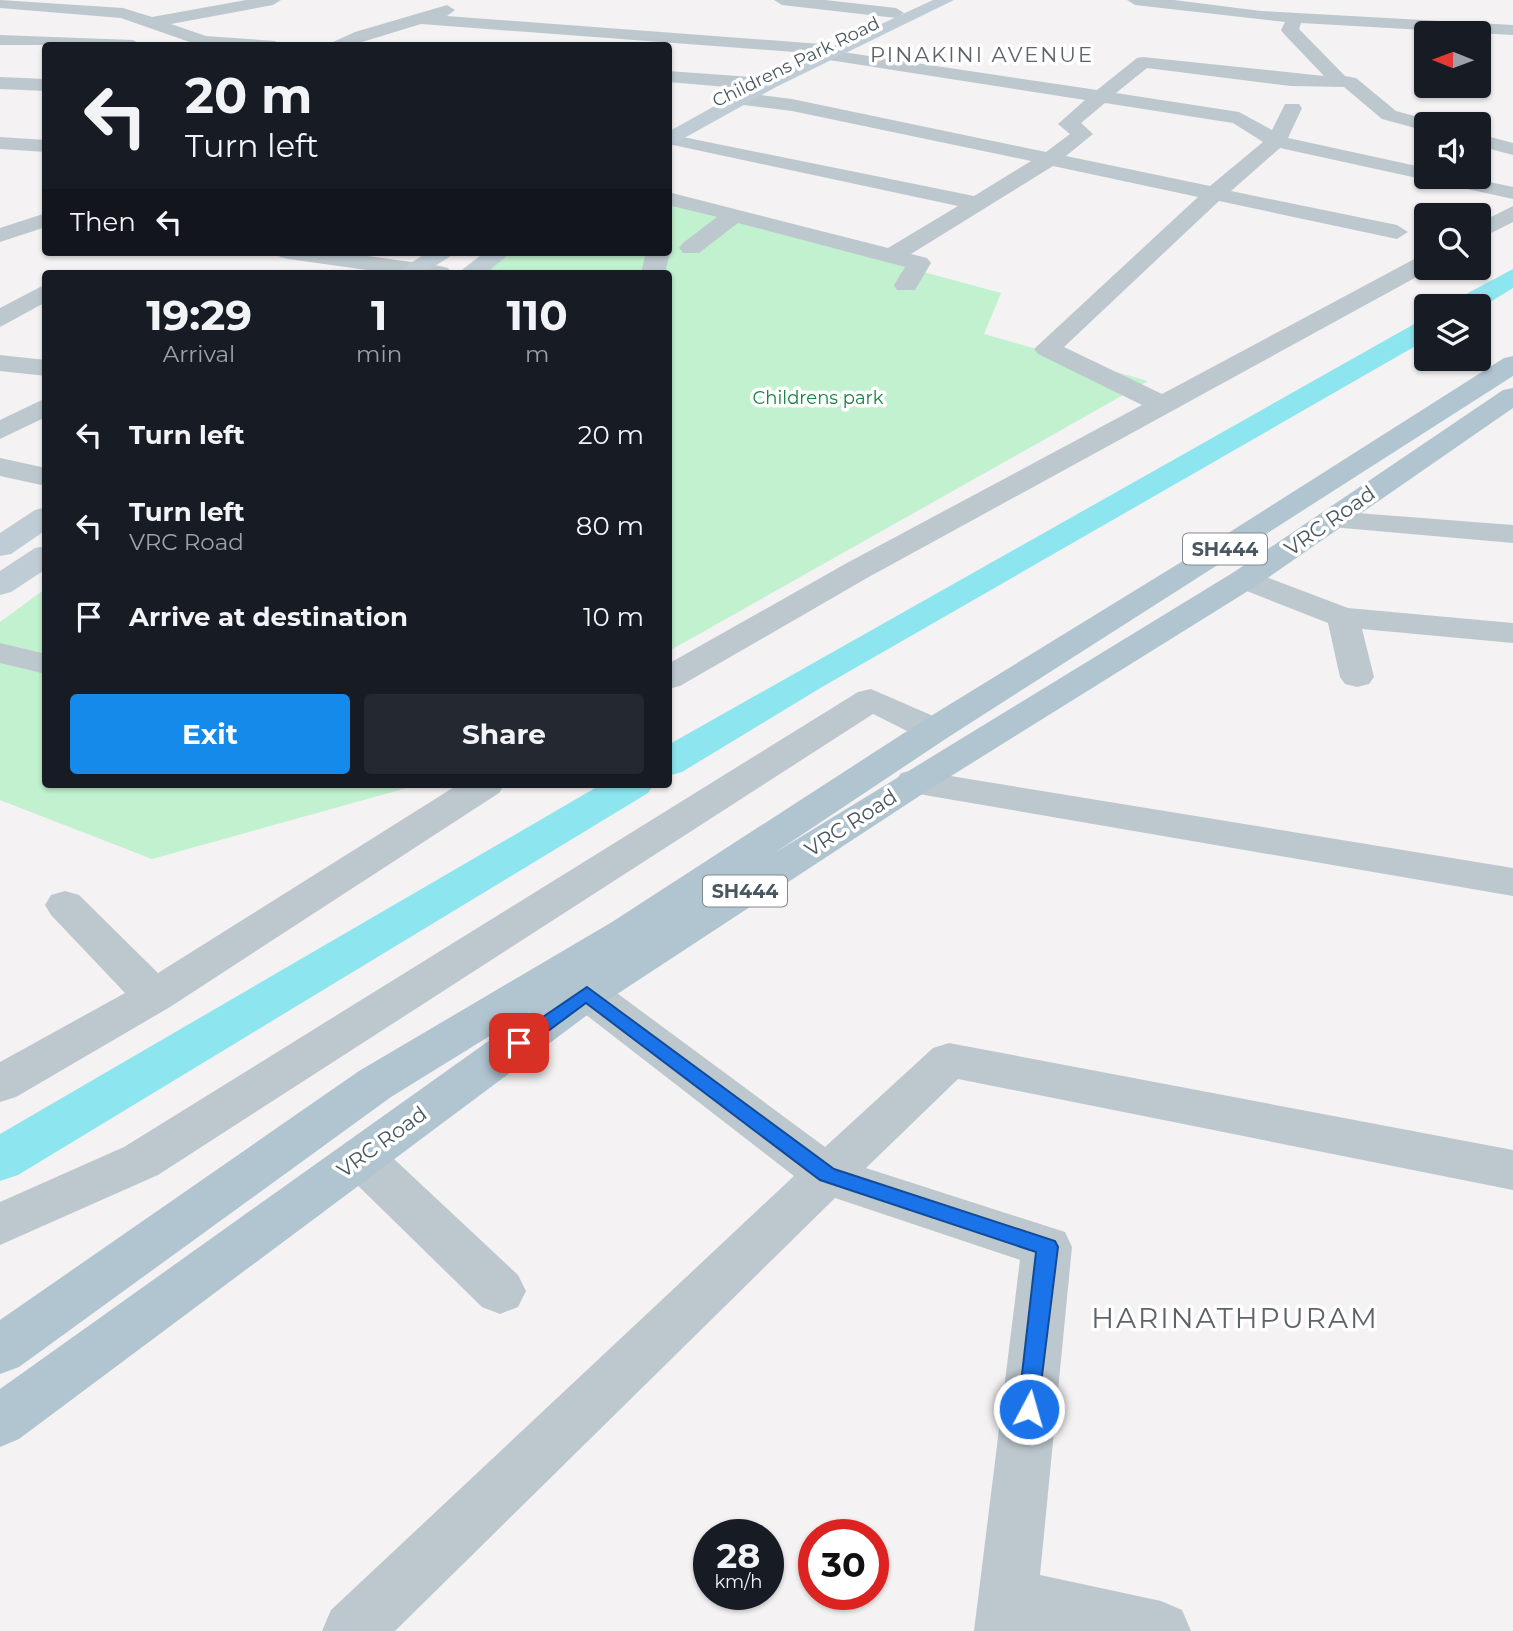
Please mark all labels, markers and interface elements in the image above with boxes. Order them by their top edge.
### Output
street label: Childrens Park Road [709,12,883,112]
north arrow [1414,21,1491,98]
map controls [1414,21,1491,371]
district label: PINAKINI AVENUE [870,42,1094,67]
text: 20 m [185,66,312,125]
icon: left [70,70,161,161]
button: sound [1414,112,1491,189]
text: Turn left [185,126,319,165]
icon: left [150,203,188,241]
button: search [1414,203,1491,280]
text: Then [70,206,136,238]
text: 19:29 [146,289,252,341]
text: 1 [371,289,387,341]
text: 110 [506,289,568,341]
button: layers [1414,294,1491,371]
text: Arrival [163,340,235,368]
text: min [356,340,402,368]
text: m [525,340,549,368]
park label: Childrens park [753,387,884,409]
icon: left [70,416,108,454]
text: Turn left [129,419,245,451]
text: 20 m [578,419,644,451]
street label: VRC Road [1280,480,1380,561]
text: Turn left [129,496,245,528]
icon: left [70,507,108,545]
text: 80 m [576,510,644,542]
text: VRC Road [129,528,244,556]
road number: SH444 [1183,534,1267,564]
icon: arrive [70,598,108,636]
text: Arrive at destination [129,601,408,633]
text: 10 m [583,601,644,633]
button: Exit [70,694,350,774]
button: Share [364,694,644,774]
street label: VRC Road [800,784,901,862]
road number: SH444 [703,876,787,906]
pin [489,1013,549,1073]
icon: arrive [500,1024,538,1062]
street label: VRC Road [332,1101,431,1183]
district label: HARINATHPURAM [1091,1301,1379,1335]
position arrow [992,1372,1066,1446]
speed limit sign: 30 [798,1519,889,1610]
text: 28 [717,1534,760,1577]
text: km/h [714,1571,763,1593]

